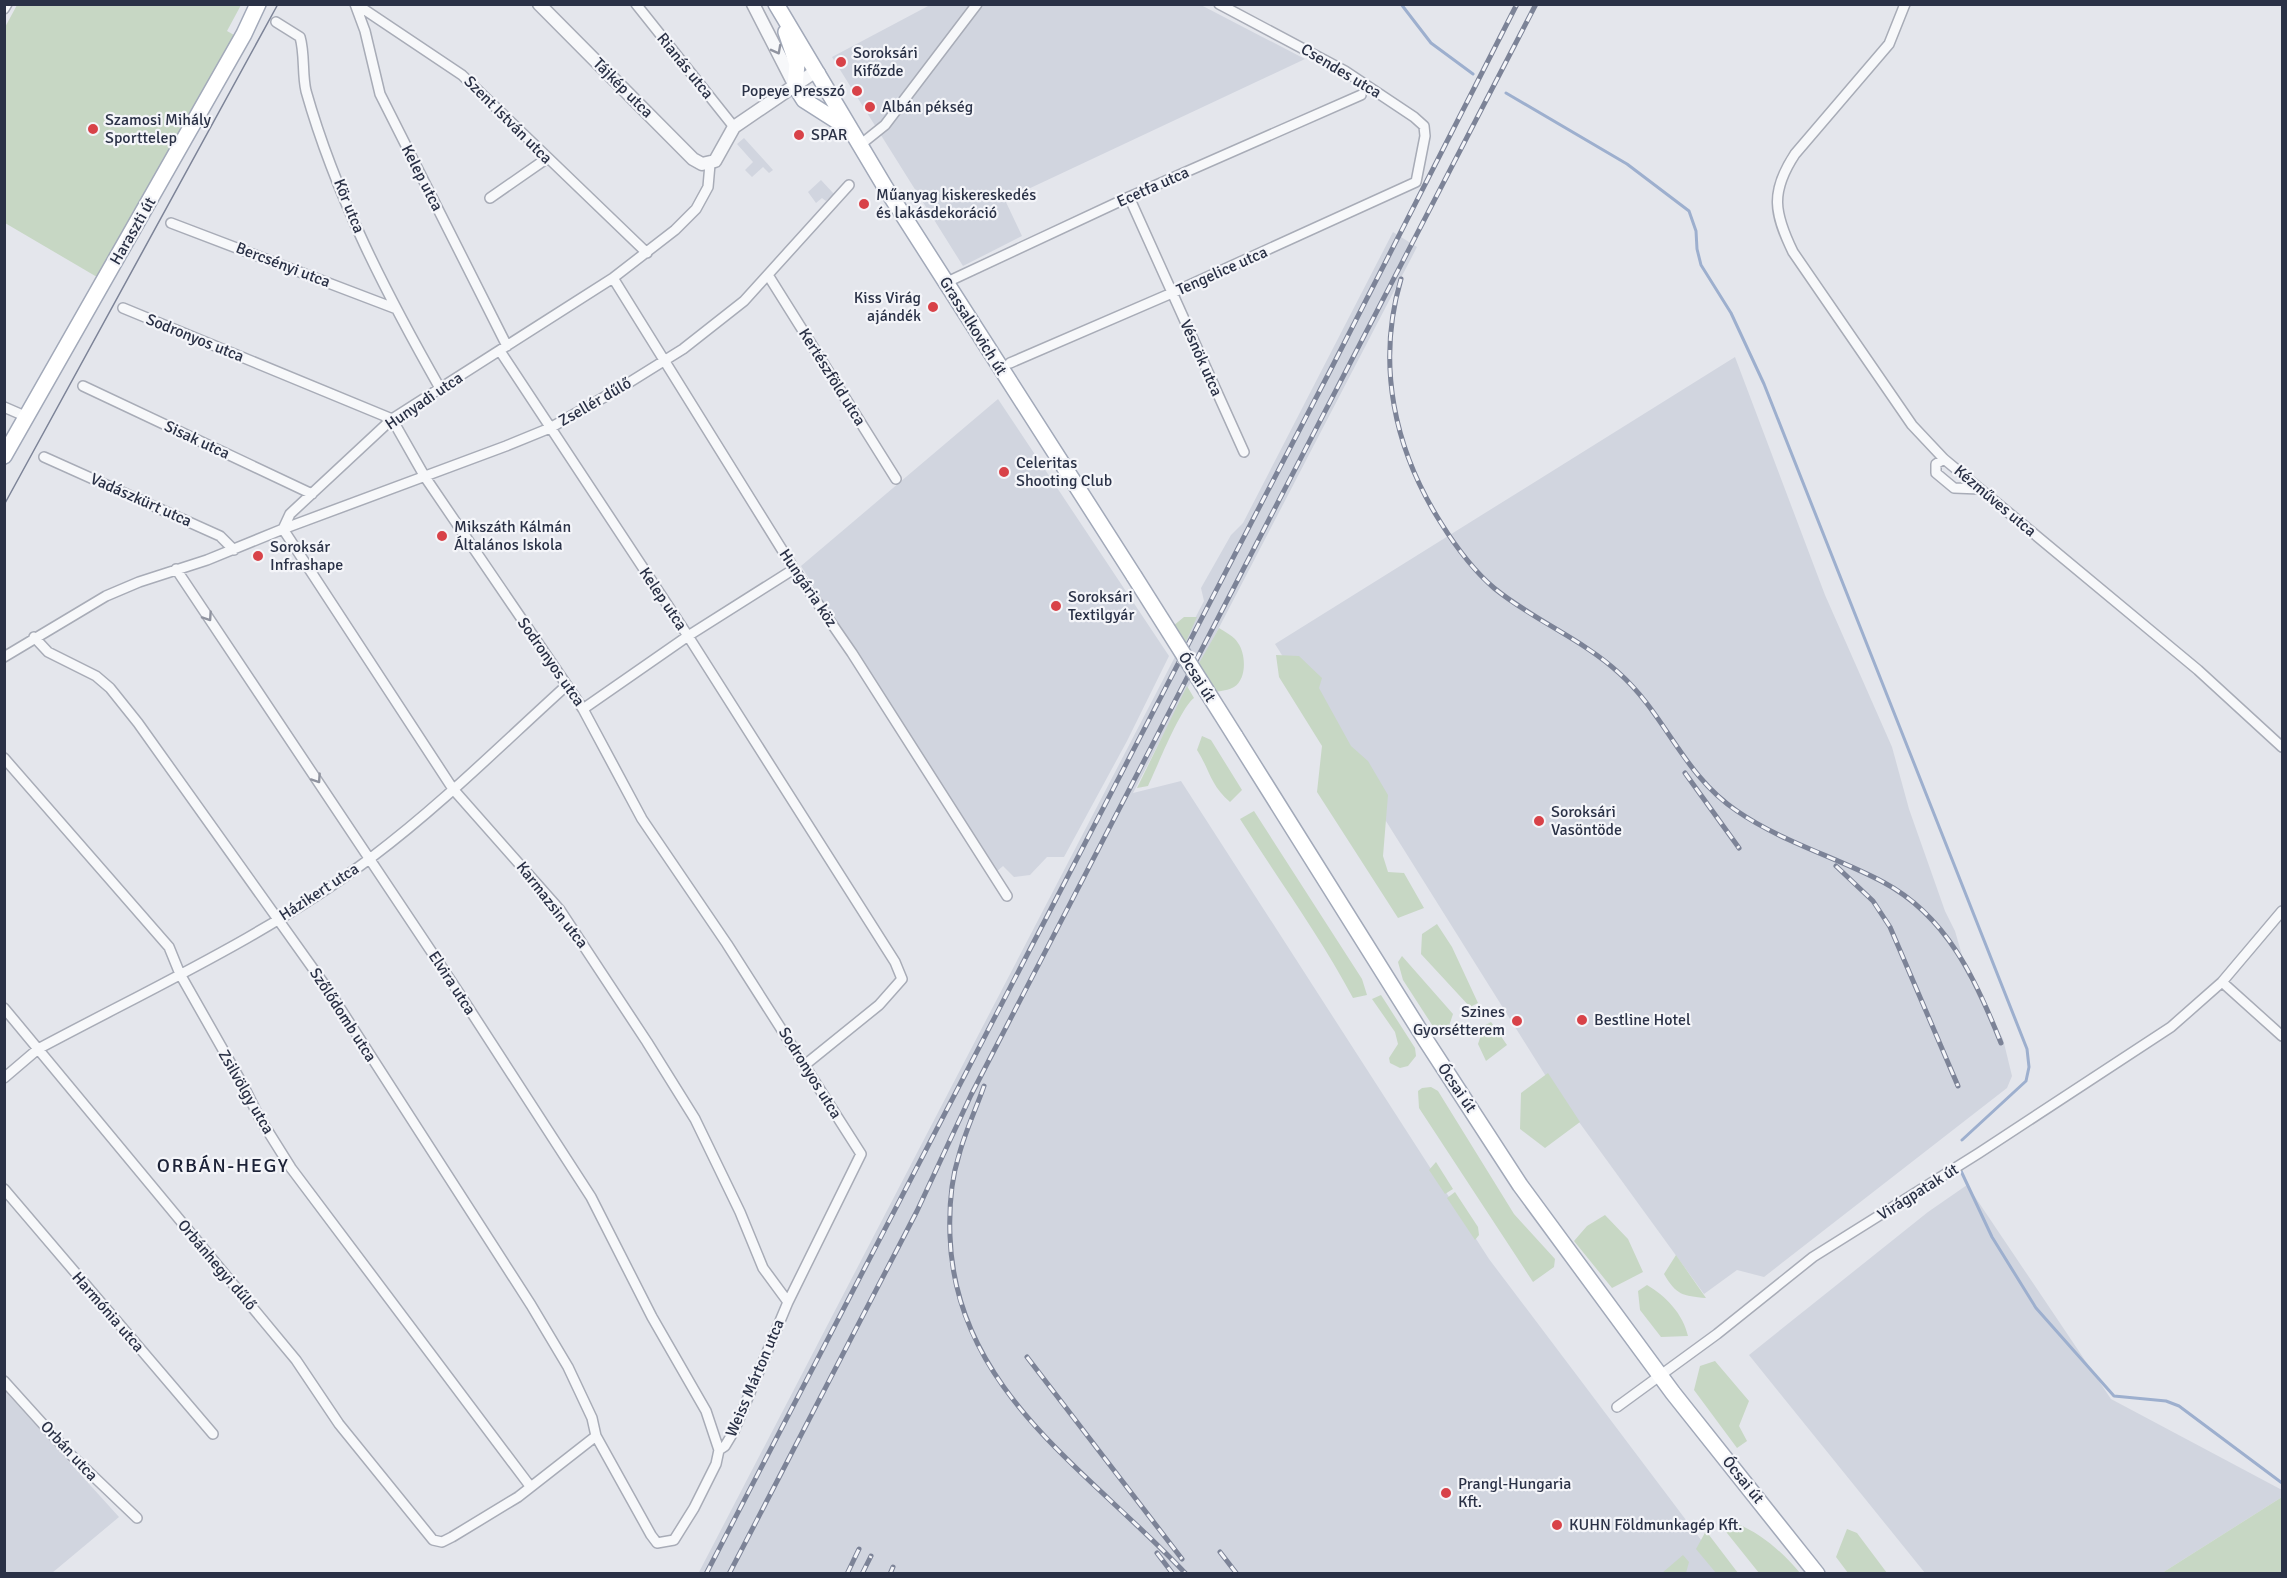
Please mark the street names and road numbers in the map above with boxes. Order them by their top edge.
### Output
street label: Rianás utca [652,29,718,103]
street label: Csendes utca [1297,39,1385,103]
street label: Tájkép utca [589,54,657,122]
street label: Szent István utca [460,72,556,168]
street label: Kelep utca [397,142,447,214]
street label: Ecetfa utca [1114,162,1192,212]
street label: Kör utca [329,176,369,236]
street label: Haraszti út [106,193,161,268]
street label: Bercsényi utca [233,238,333,292]
street label: Tengelice utca [1173,242,1271,300]
street label: Grassalkovich út [935,273,1011,379]
street label: Sodronyos utca [143,309,247,367]
street label: Vésnök utca [1175,317,1227,399]
street label: Kertészföld utca [794,325,870,429]
street label: Hunyadi utca [381,368,467,434]
street label: Zsellér dűlő [555,373,635,431]
street label: Sisak utca [161,416,233,464]
street label: Kézműves utca [1950,461,2040,541]
street label: Vadászkürt utca [87,469,195,531]
street label: Hungária köz [775,545,841,631]
street label: Kelep utca [635,564,691,634]
street label: Sodronyos utca [513,614,589,710]
street label: Ócsai út [1174,648,1220,706]
street label: Karmazsin utca [512,857,592,953]
street label: Házikert utca [275,859,363,925]
street label: Elvira utca [424,947,480,1019]
street label: Szőlődomb utca [305,964,381,1066]
street label: Sodronyos utca [774,1024,846,1122]
street label: Zsilvölgy utca [214,1046,278,1138]
street label: Ócsai út [1433,1059,1481,1117]
street label: Virágpatak út [1874,1159,1963,1225]
street label: Orbánhegyi dűlő [173,1216,261,1314]
street label: Harmónia utca [68,1268,148,1356]
street label: Weiss Márton utca [721,1316,789,1440]
street label: Orbán utca [36,1417,102,1485]
street label: Ócsai út [1718,1452,1768,1508]

